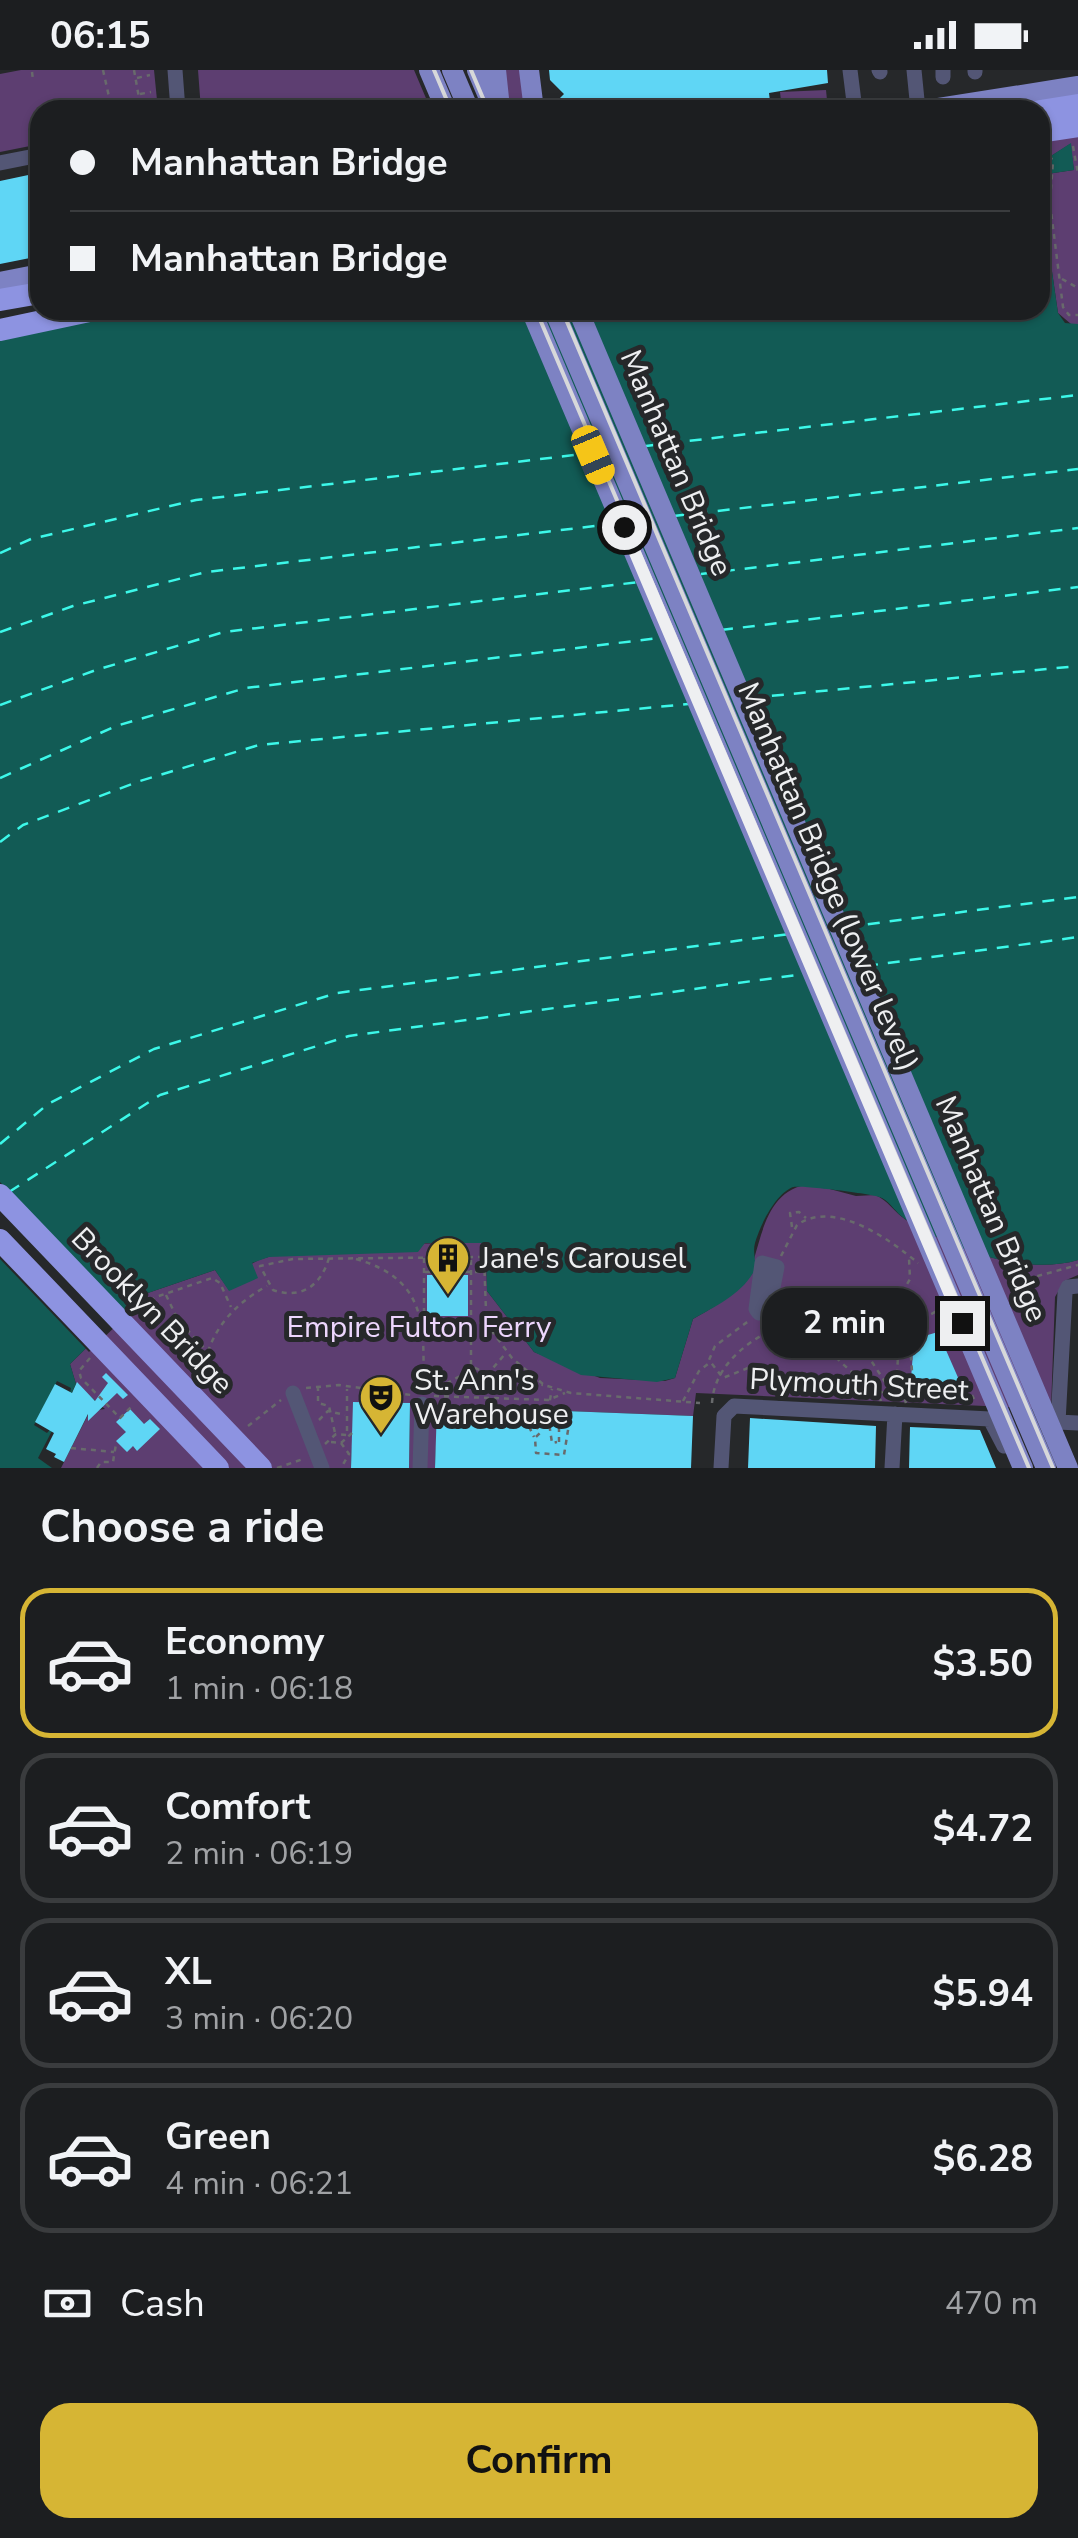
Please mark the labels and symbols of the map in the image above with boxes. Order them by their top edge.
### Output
street label: Manhattan Bridge [610,344,742,582]
car [567,422,619,488]
route start [602,505,647,550]
street label: Manhattan Bridge (lower level) [727,676,929,1078]
street label: Manhattan Bridge [925,1090,1057,1328]
street label: Brooklyn Bridge [62,1219,242,1403]
building icon: Jane's Carousel [425,1235,471,1296]
place label: Jane's Carousel [479,1238,686,1279]
callout: 2 min [762,1288,927,1358]
route end [940,1301,985,1346]
park label: Empire Fulton Ferry [287,1307,552,1348]
street label: Plymouth Street [748,1359,970,1411]
place label: St. Ann's Warehouse [414,1360,569,1435]
theatre icon: St. Ann's Warehouse [358,1374,404,1435]

